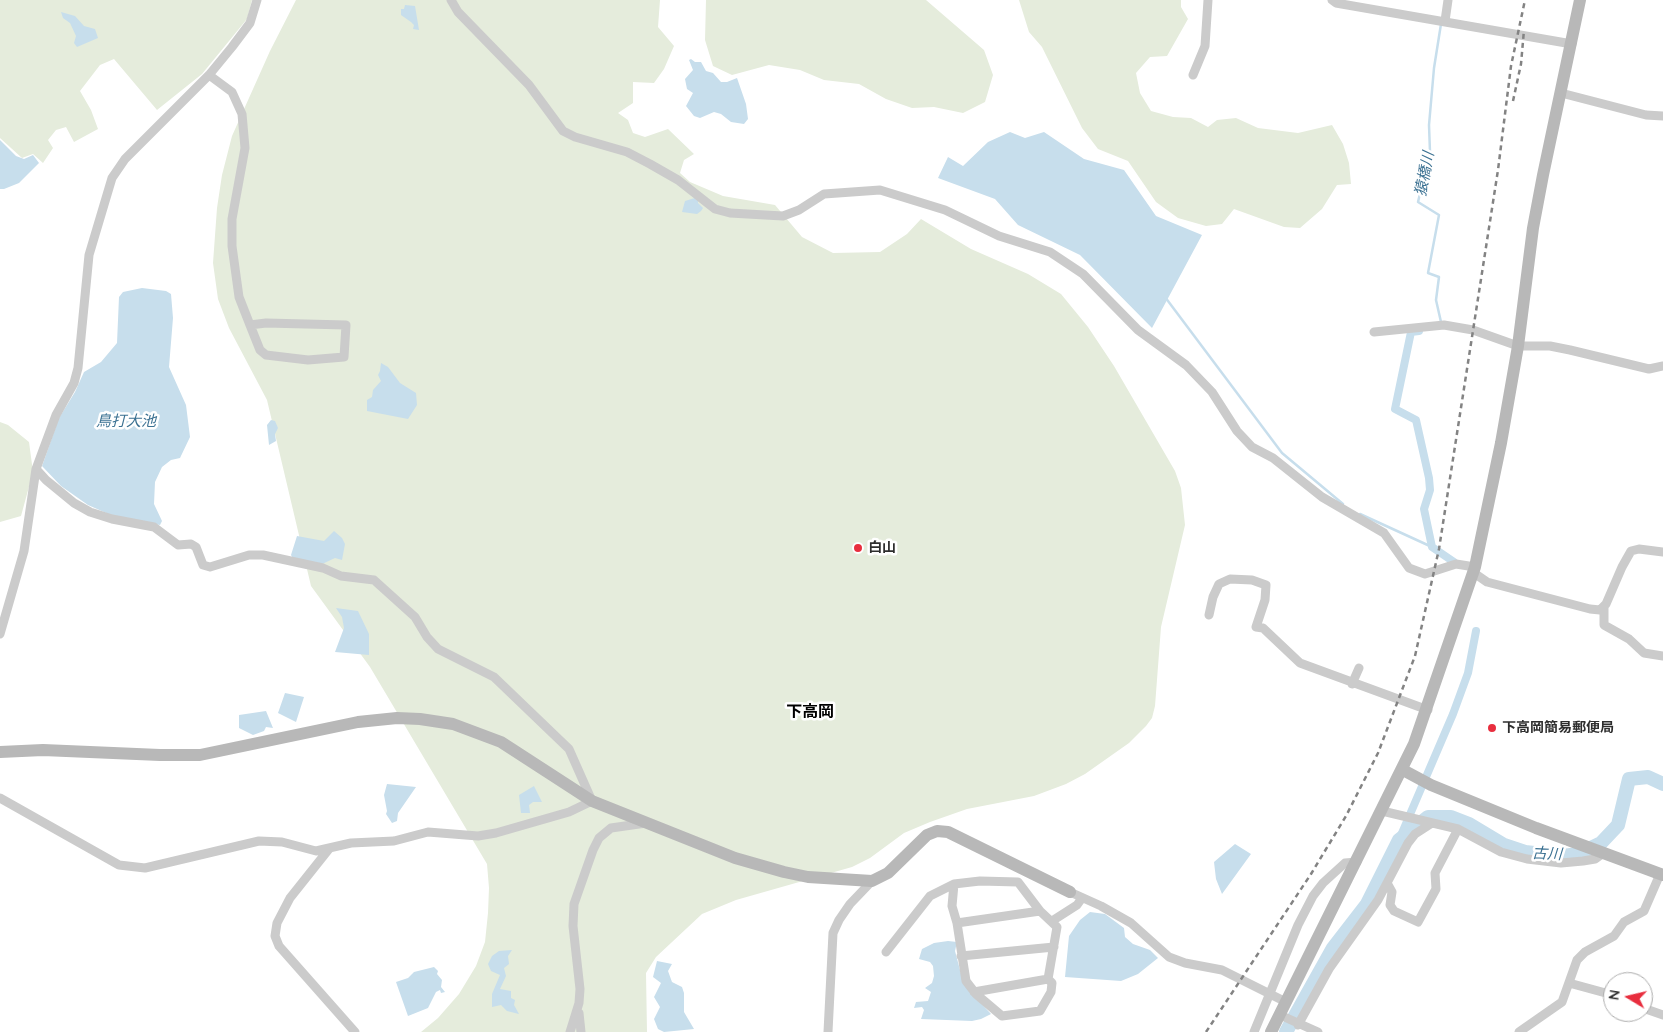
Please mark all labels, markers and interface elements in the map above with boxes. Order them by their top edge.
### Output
water label: 猿橋川 [1412,150,1438,198]
water label: 鳥打大池 [96,412,156,430]
place label: 白山 [868,540,896,556]
marker: 白山 [852,542,864,554]
district label: 下高岡 [786,702,834,722]
place label: 下高岡簡易郵便局 [1502,720,1614,736]
marker: 下高岡簡易郵便局 [1486,722,1498,734]
water label: 古川 [1532,844,1562,864]
north arrow [1603,972,1653,1022]
text: N [1604,988,1624,1001]

